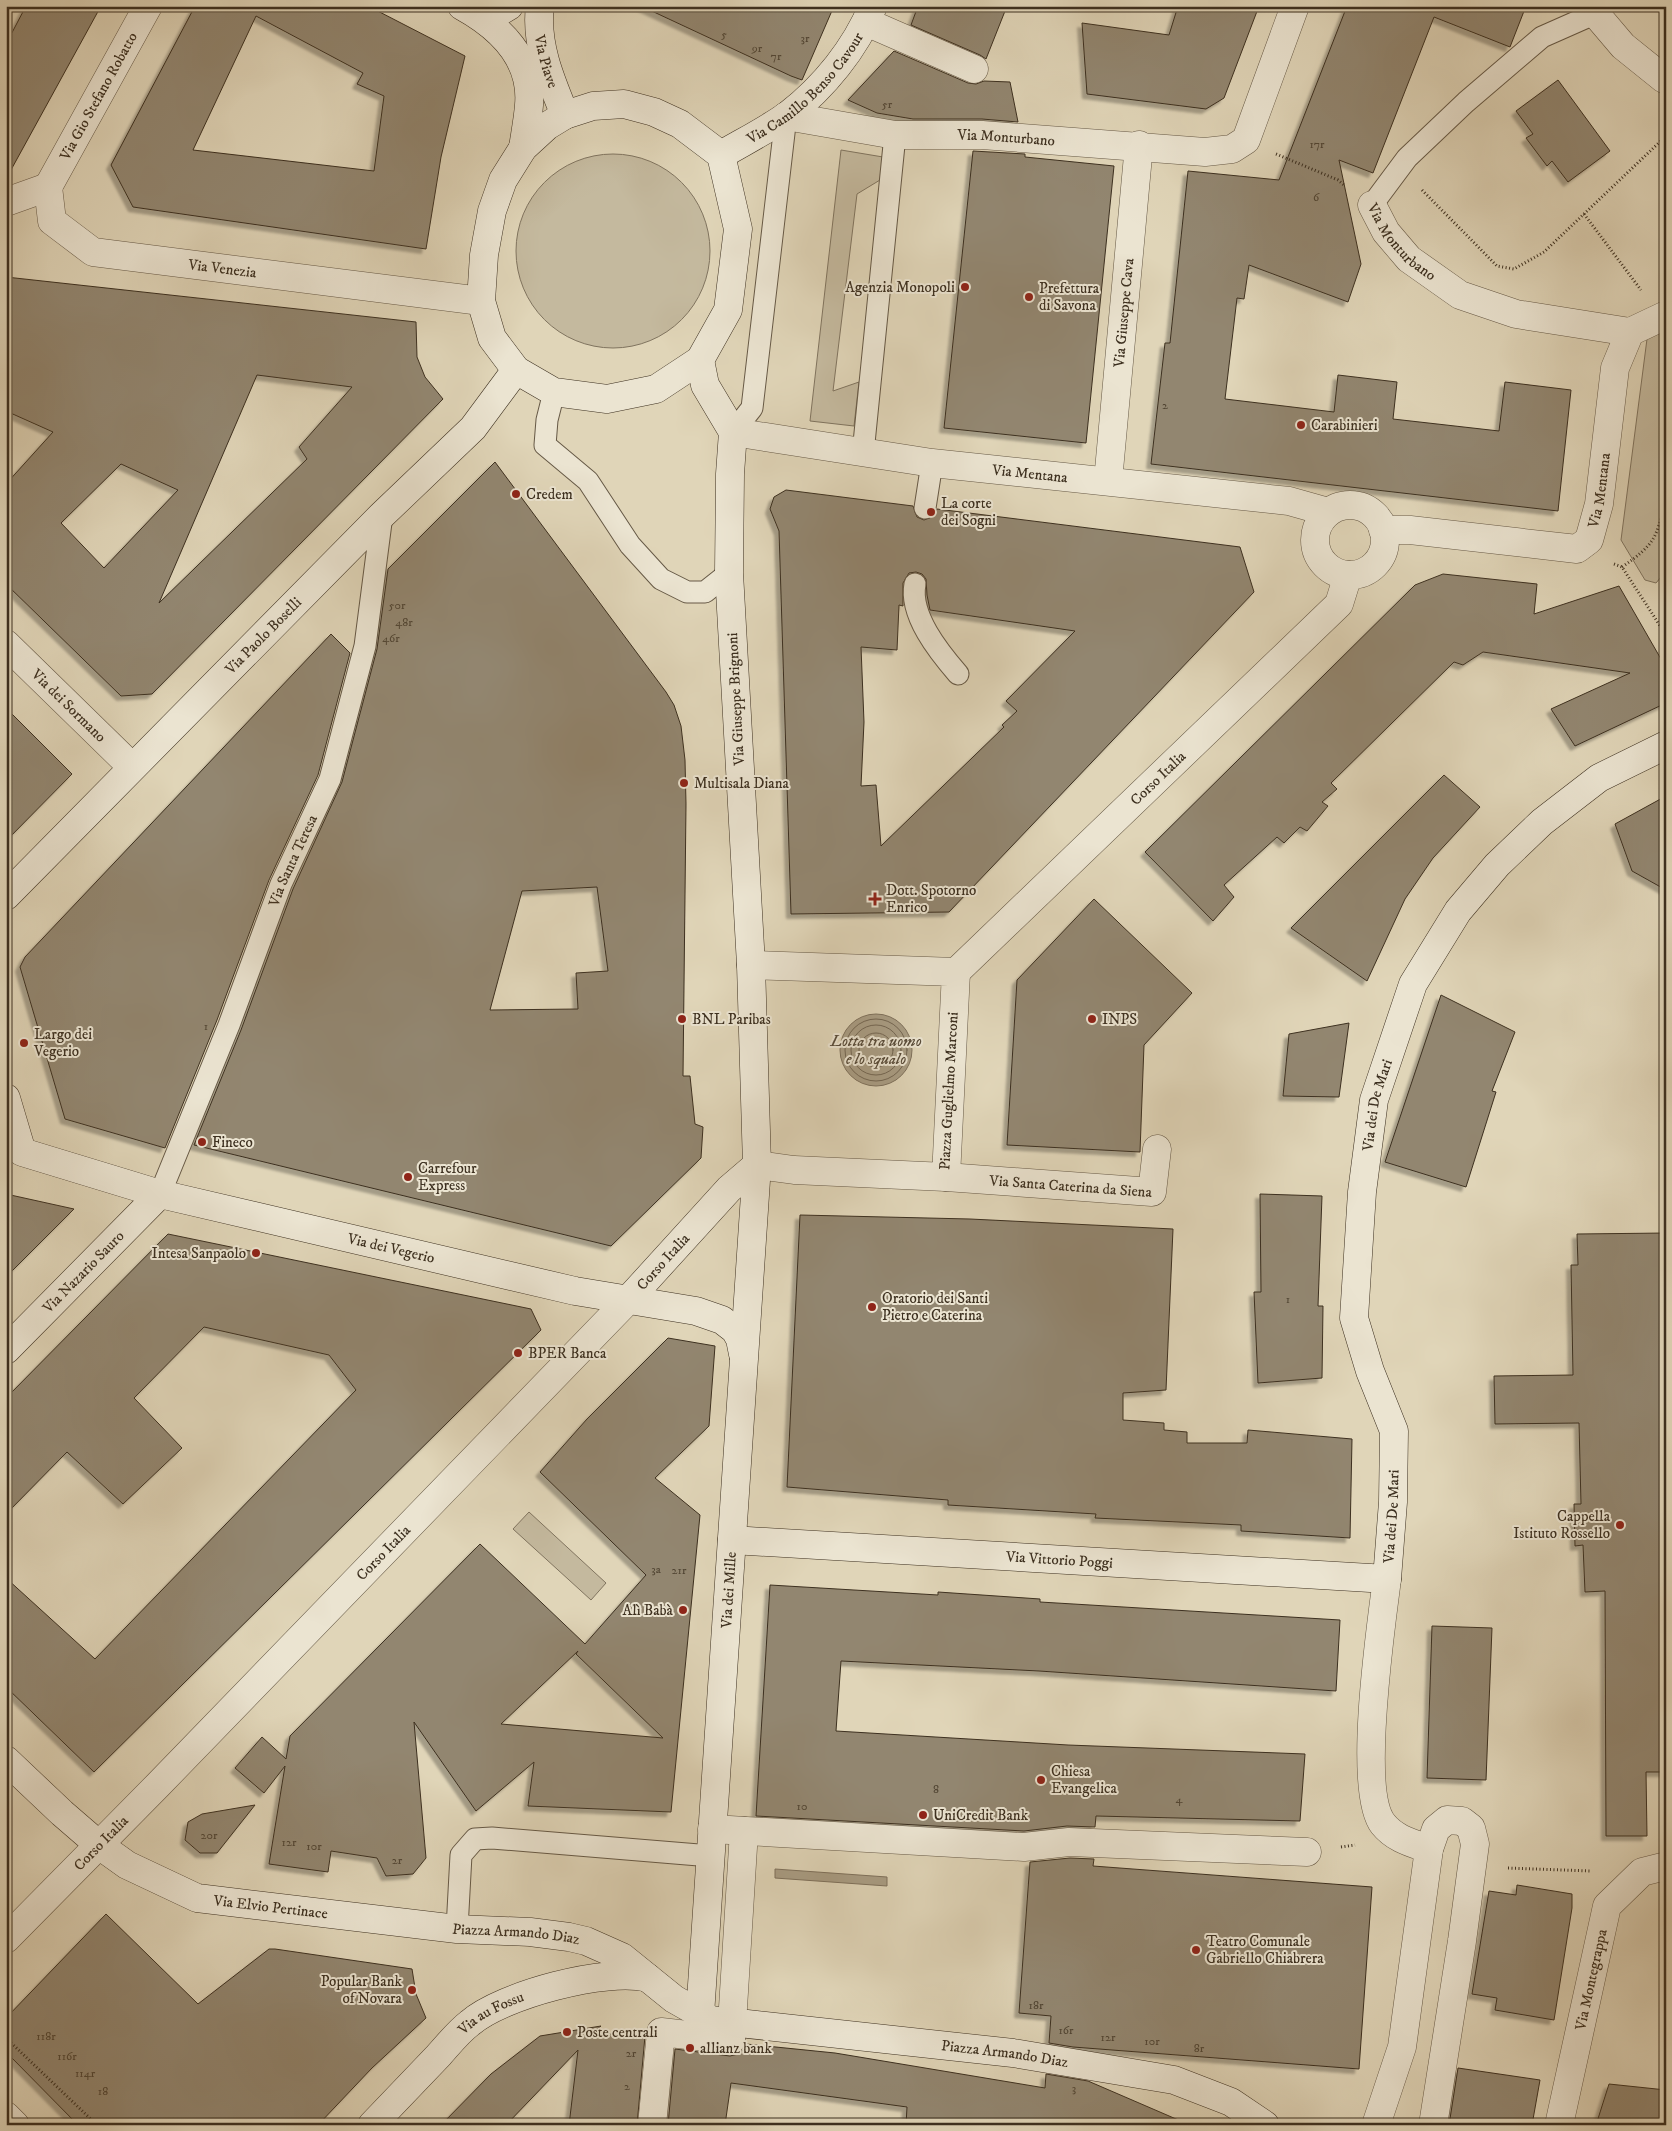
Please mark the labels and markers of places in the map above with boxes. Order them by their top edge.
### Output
place label: Agenzia Monopoli [845,278,955,297]
place label: Prefettura di Savona [1039,279,1100,315]
marker: Agenzia Monopoli [959,281,971,293]
marker: Prefettura di Savona [1023,291,1035,303]
place label: Carabinieri [1311,416,1378,435]
marker: Carabinieri [1295,419,1307,431]
place label: Credem [526,485,573,504]
marker: Credem [510,488,522,500]
place label: La corte dei Sogni [941,494,996,530]
marker: La corte dei Sogni [925,506,937,518]
place label: Multisala Diana [694,774,790,793]
marker: Multisala Diana [678,777,690,789]
place label: Dott. Spotorno Enrico [886,881,976,917]
marker: Dott. Spotorno Enrico [868,892,882,906]
place label: BNL Paribas [692,1010,771,1029]
place label: INPS [1102,1010,1137,1029]
marker: BNL Paribas [676,1013,688,1025]
marker: INPS [1086,1013,1098,1025]
place label: Largo dei Vegerio [33,1025,92,1061]
marker: Largo dei Vegerio [18,1037,30,1049]
place label: Fineco [212,1133,253,1152]
marker: Fineco [196,1136,208,1148]
place label: Carrefour Express [418,1159,477,1195]
marker: Carrefour Express [402,1171,414,1183]
place label: Intesa Sanpaolo [151,1244,246,1263]
marker: Intesa Sanpaolo [250,1247,262,1259]
place label: Oratorio dei Santi Pietro e Caterina [882,1289,988,1325]
marker: Oratorio dei Santi Pietro e Caterina [866,1301,878,1313]
place label: BPER Banca [528,1344,607,1363]
marker: BPER Banca [512,1347,524,1359]
place label: Cappella Istituto Rossello [1513,1507,1611,1543]
marker: Cappella Istituto Rossello [1614,1519,1626,1531]
place label: Alì Babà [623,1601,674,1620]
marker: Alì Babà [677,1604,689,1616]
place label: Chiesa Evangelica [1051,1762,1117,1798]
marker: Chiesa Evangelica [1035,1774,1047,1786]
place label: UniCredit Bank [933,1806,1029,1825]
marker: UniCredit Bank [917,1809,929,1821]
place label: Teatro Comunale Gabriello Chiabrera [1206,1932,1324,1968]
marker: Teatro Comunale Gabriello Chiabrera [1190,1944,1202,1956]
place label: Popular Bank of Novara [321,1972,403,2008]
marker: Popular Bank of Novara [406,1984,418,1996]
place label: Poste centrali [577,2023,658,2042]
marker: Poste centrali [561,2026,573,2038]
place label: allianz bank [700,2039,772,2058]
marker: allianz bank [684,2042,696,2054]

